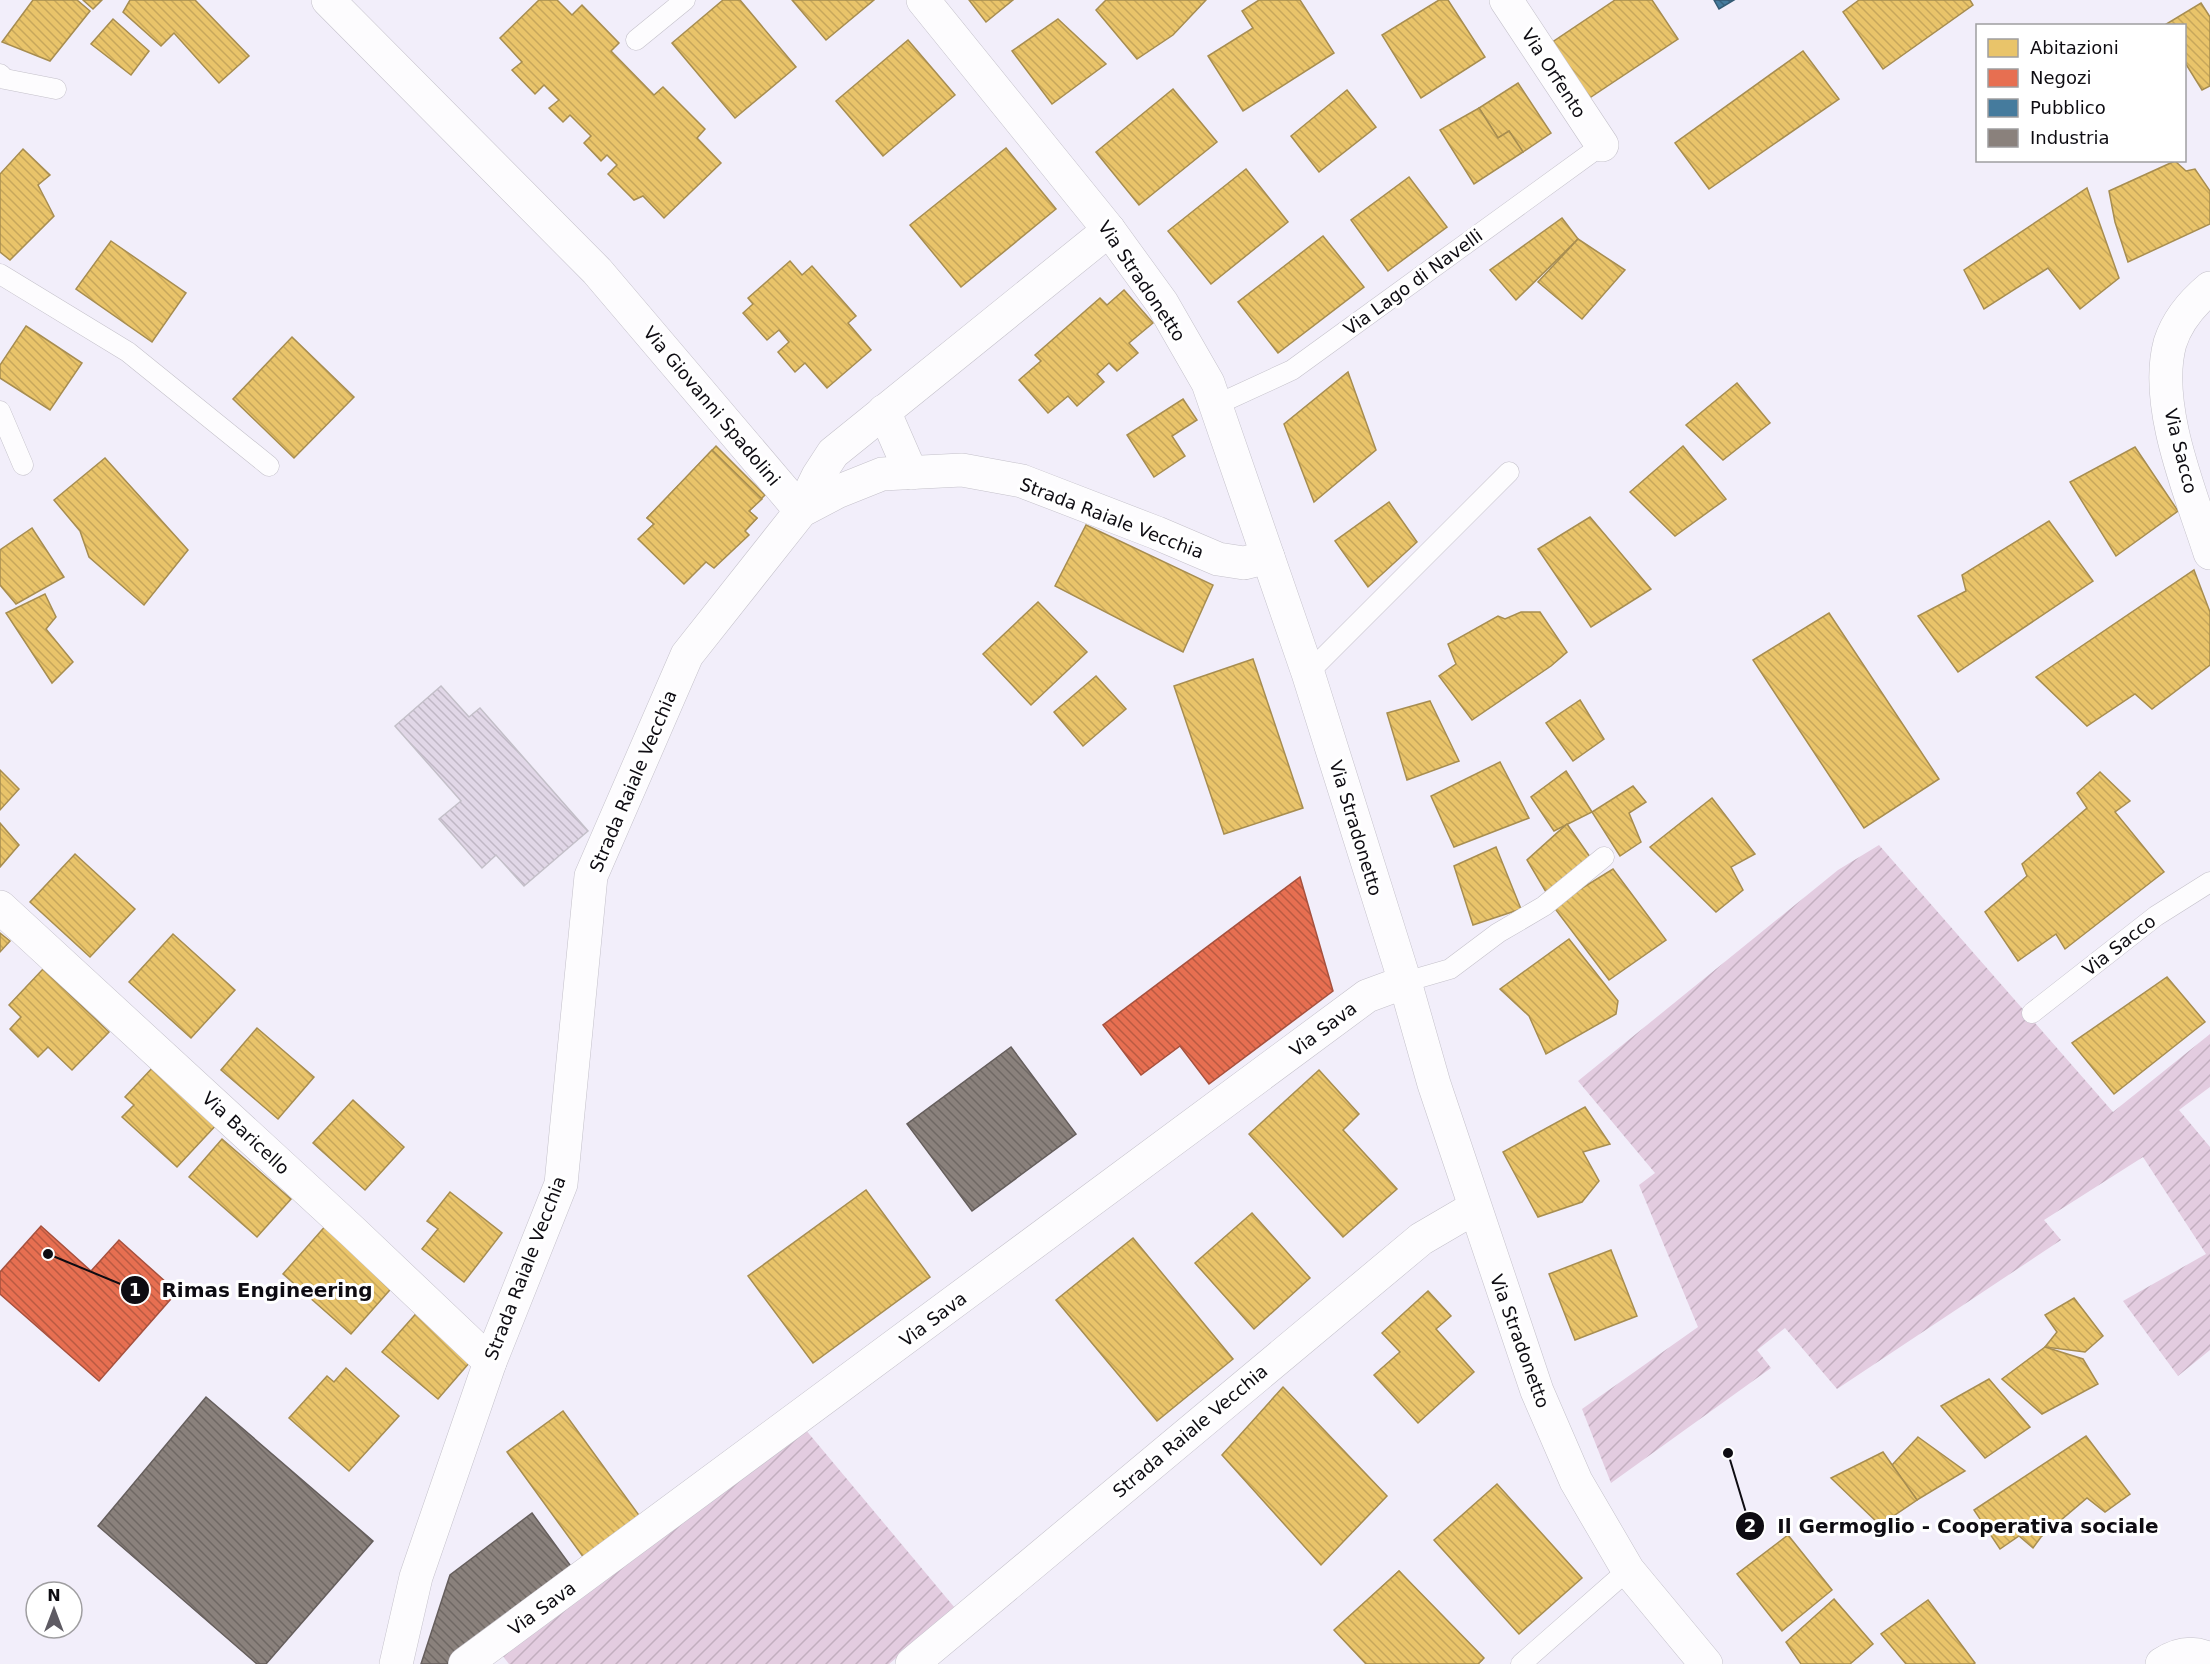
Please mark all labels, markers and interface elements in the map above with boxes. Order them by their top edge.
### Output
street label: Via Orfento [1517,24,1591,122]
legend [1976,24,2186,162]
text: Abitazioni [2030,37,2119,58]
text: Negozi [2030,67,2091,88]
text: Pubblico [2030,97,2106,118]
text: Industria [2030,127,2109,148]
street label: Via Stradonetto [1094,217,1190,345]
street label: Via Lago di Navelli [1340,225,1486,339]
street label: Via Giovanni Spadolini [639,322,785,490]
street label: Via Sacco [2160,406,2202,496]
street label: Strada Raiale Vecchia [1017,473,1207,563]
street label: Strada Raiale Vecchia [585,687,681,875]
street label: Via Stradonetto [1325,758,1387,898]
street label: Via Sacco [2078,910,2160,980]
street label: Via Sava [1286,997,1360,1061]
street label: Via Baricello [198,1087,294,1179]
street label: Strada Raiale Vecchia [480,1173,570,1363]
callout: Rimas Engineering [120,1271,385,1309]
street label: Via Stradonetto [1486,1271,1554,1411]
text: Rimas Engineering [161,1278,373,1302]
text: 1 [129,1279,141,1300]
street label: Via Sava [896,1287,970,1351]
street label: Strada Raiale Vecchia [1108,1360,1272,1502]
callout: Il Germoglio - Cooperativa sociale [1735,1507,2170,1545]
text: Il Germoglio - Cooperativa sociale [1777,1514,2159,1538]
text: 2 [1744,1515,1756,1536]
street label: Via Sava [504,1577,580,1639]
north arrow [24,1580,84,1640]
text: N [47,1586,61,1605]

